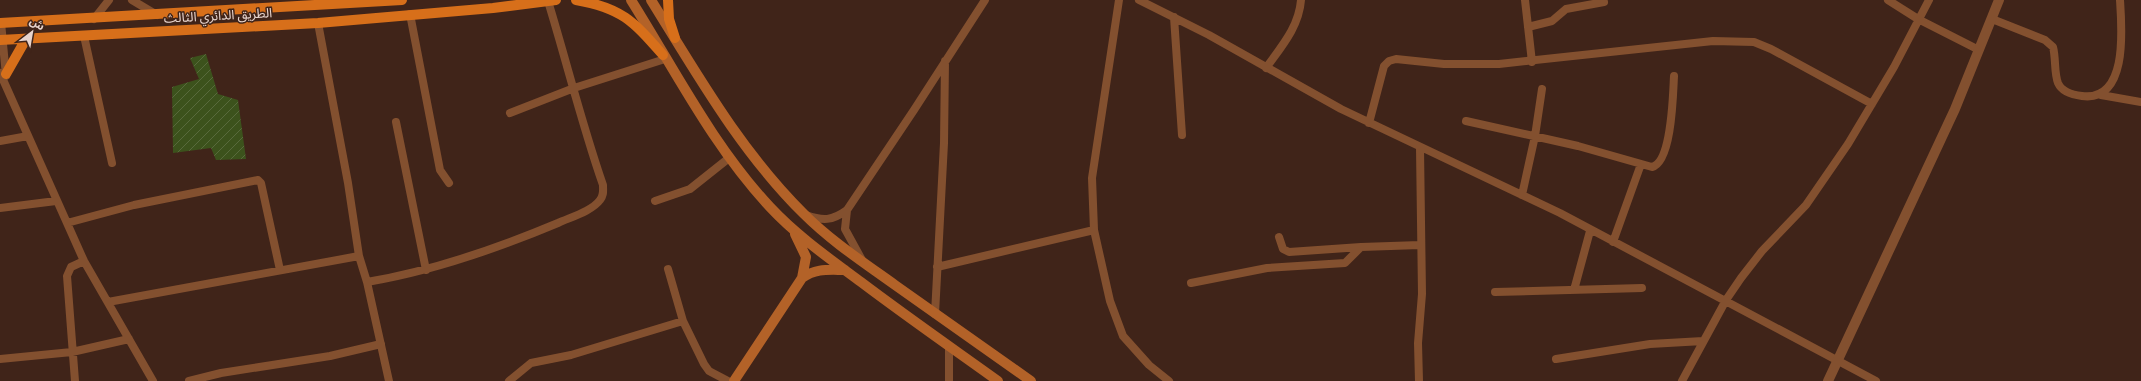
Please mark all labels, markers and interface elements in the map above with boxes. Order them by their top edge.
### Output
street label: الطريق الدائري الثالث [163,5,273,29]
north arrow [12,12,52,52]
text: ش [27,14,47,33]

